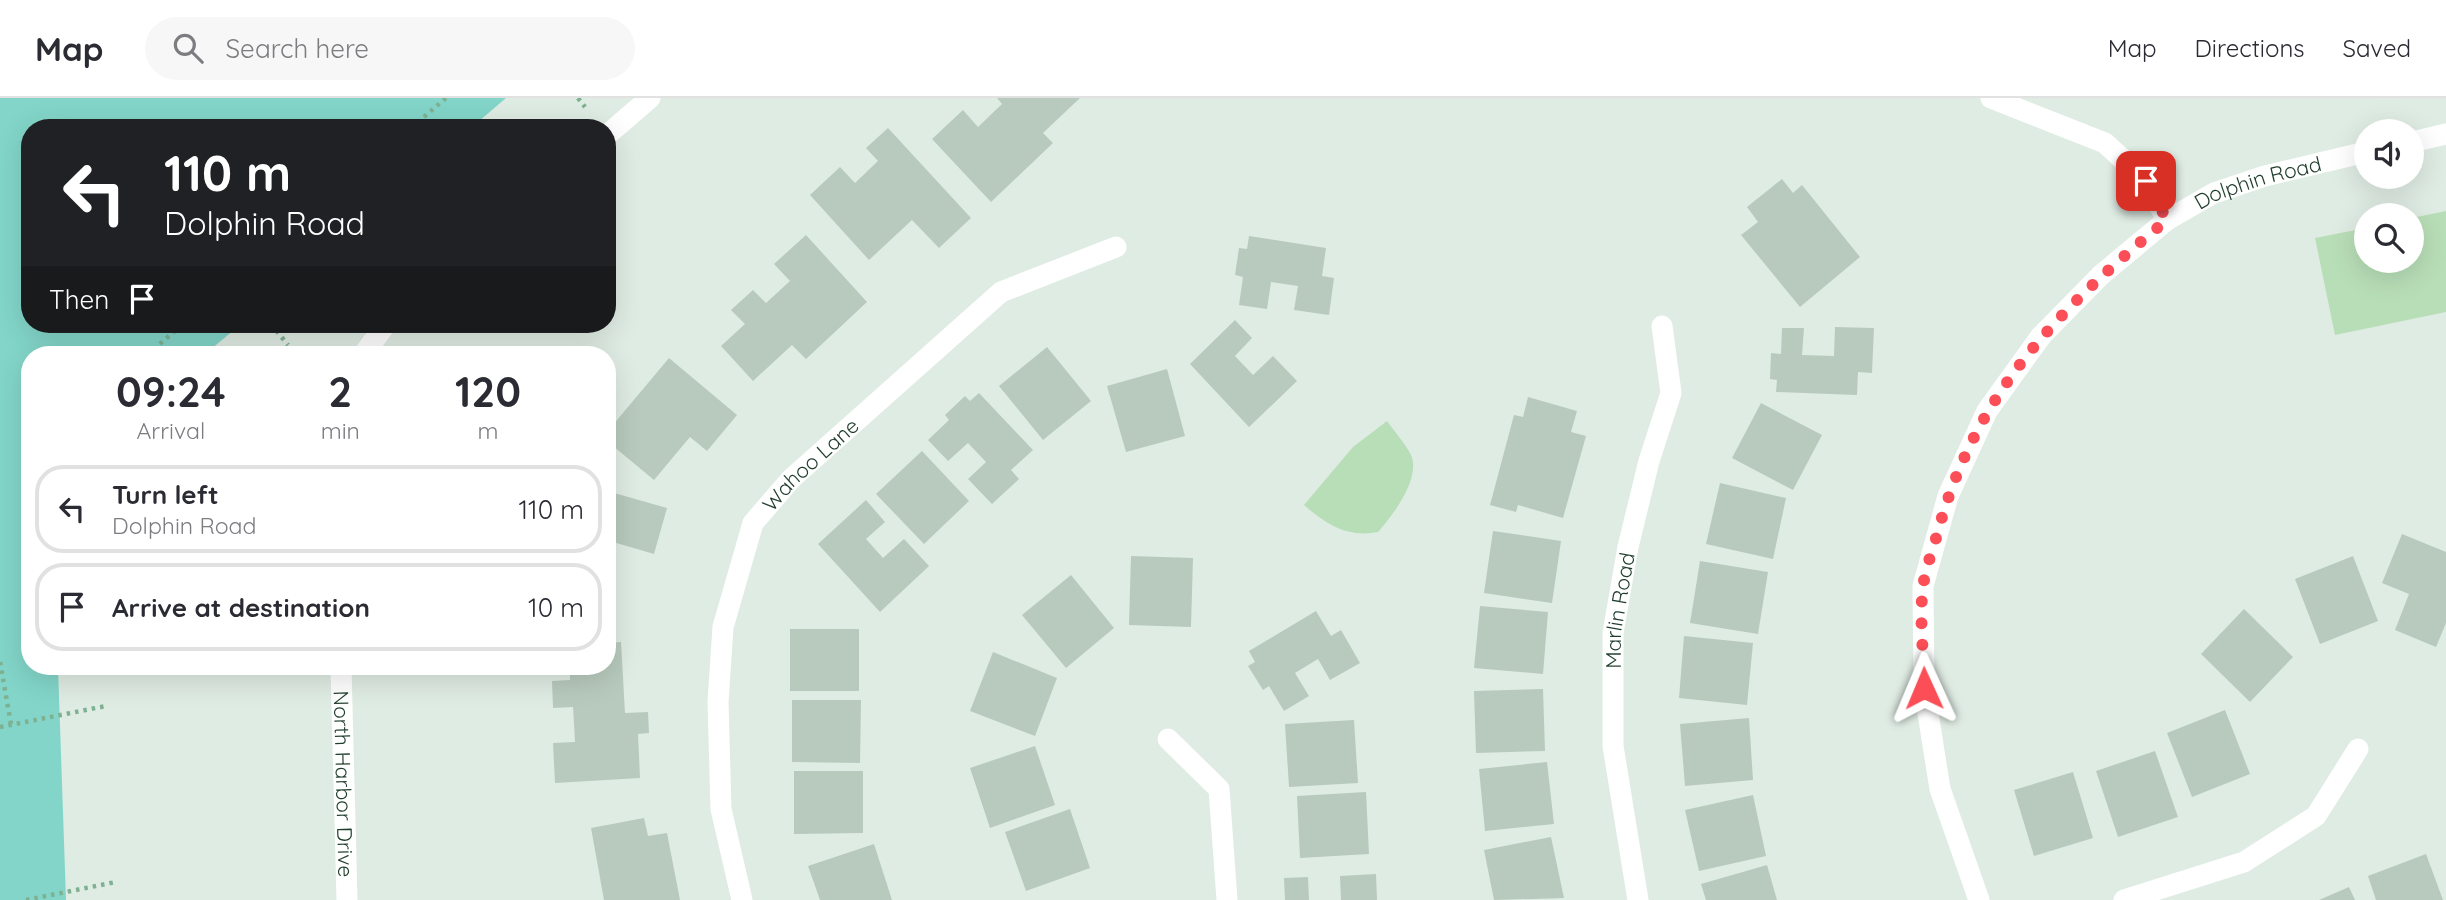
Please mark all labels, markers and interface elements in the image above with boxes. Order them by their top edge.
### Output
search box [145,17,635,80]
text: Map [35,28,103,69]
icon: search [169,29,207,67]
text: Search here [225,32,369,65]
text: Map [2108,33,2157,63]
text: Directions [2195,33,2305,63]
text: Saved [2343,33,2411,63]
map controls [2354,119,2424,273]
button: sound [2354,119,2424,189]
text: 110 m [164,142,291,203]
icon: left [49,147,140,238]
street label: Dolphin Road [2189,150,2324,215]
pin [2116,151,2176,211]
icon: arrive [2127,162,2165,200]
text: Dolphin Road [164,203,365,243]
button: search [2354,203,2424,273]
icon: arrive [123,280,161,318]
text: Then [49,283,109,316]
text: 09:24 [116,365,226,418]
text: 2 [328,365,352,418]
text: 120 [455,365,521,418]
street label: Wahoo Lane [756,412,864,516]
text: Arrival [136,416,205,445]
text: min [321,416,360,445]
text: m [477,416,498,445]
text: Turn left [112,478,219,511]
icon: left [53,490,91,528]
text: 110 m [518,493,584,526]
text: Dolphin Road [112,511,256,540]
street label: Marlin Road [1600,550,1640,669]
icon: arrive [53,588,91,626]
text: Arrive at destination [112,591,370,624]
text: 10 m [528,591,584,624]
position arrow [1887,651,1961,725]
street label: North Harbor Drive [329,690,359,878]

